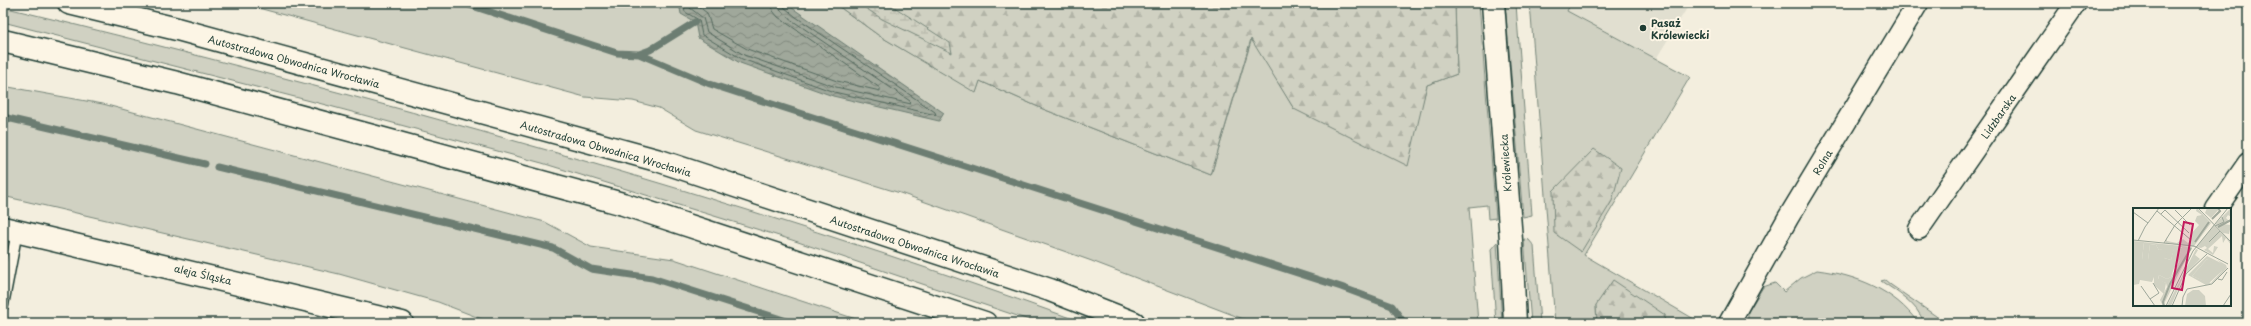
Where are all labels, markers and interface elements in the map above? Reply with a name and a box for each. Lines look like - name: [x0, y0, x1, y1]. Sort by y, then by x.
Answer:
- place label: Pasaż Królewiecki: [1651, 15, 1709, 42]
- marker: Pasaż Królewiecki: [1638, 23, 1648, 33]
- street label: Autostradowa Obwodnica Wrocławia: [206, 31, 382, 91]
- street label: Lidzbarska: [1977, 90, 2019, 142]
- street label: Autostradowa Obwodnica Wrocławia: [519, 116, 694, 180]
- street label: Królewiecka: [1495, 133, 1514, 192]
- street label: Rolna: [1809, 146, 1836, 178]
- inset map: [2133, 208, 2231, 306]
- street label: Autostradowa Obwodnica Wrocławia: [828, 211, 1002, 281]
- street label: aleja Śląska: [173, 260, 234, 288]

